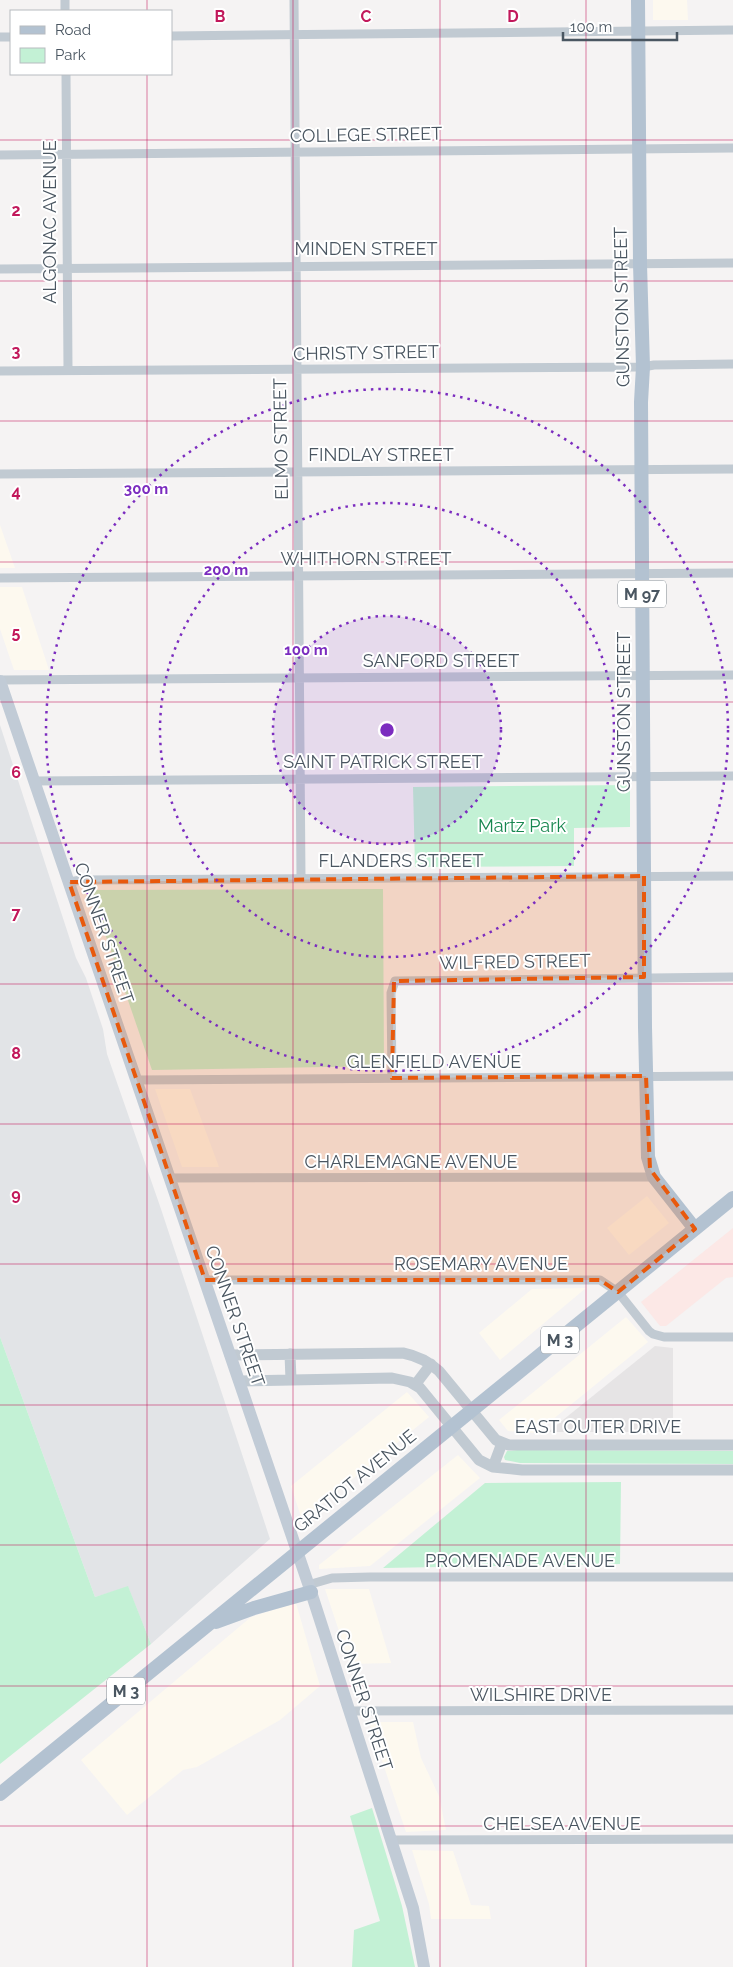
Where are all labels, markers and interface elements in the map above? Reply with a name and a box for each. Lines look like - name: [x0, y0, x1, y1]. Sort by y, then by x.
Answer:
- text: B: [215, 7, 226, 26]
- text: C: [361, 7, 372, 26]
- text: D: [507, 7, 519, 26]
- legend: [10, 10, 172, 75]
- scale bar: [563, 10, 677, 42]
- text: 100 m: [570, 18, 612, 36]
- text: Road: [55, 21, 91, 39]
- text: Park: [55, 46, 86, 64]
- street label: COLLEGE STREET: [290, 123, 442, 146]
- street label: ALGONAC AVENUE: [39, 140, 60, 304]
- text: 2: [11, 201, 21, 220]
- street label: GUNSTON STREET: [610, 227, 633, 387]
- street label: MINDEN STREET: [294, 238, 438, 259]
- street label: CHRISTY STREET: [293, 341, 439, 364]
- text: 3: [12, 342, 21, 361]
- street label: ELMO STREET: [269, 378, 292, 500]
- street label: FINDLAY STREET: [308, 444, 454, 465]
- text: 300 m: [124, 480, 168, 498]
- text: 4: [11, 482, 21, 501]
- street label: WHITHORN STREET: [280, 548, 452, 569]
- text: 200 m: [204, 561, 248, 579]
- road number: M 97: [618, 580, 666, 608]
- text: 5: [12, 623, 21, 642]
- street label: GUNSTON STREET: [613, 632, 634, 792]
- text: 100 m: [284, 641, 328, 659]
- street label: SANFORD STREET: [363, 650, 519, 671]
- centre of rings: [378, 721, 396, 739]
- street label: SAINT PATRICK STREET: [283, 751, 483, 772]
- text: 6: [11, 763, 21, 782]
- park label: Martz Park: [478, 815, 566, 836]
- street label: FLANDERS STREET: [319, 850, 483, 871]
- street label: CONNER STREET: [71, 860, 138, 1006]
- text: 7: [12, 904, 21, 923]
- street label: WILFRED STREET: [439, 950, 591, 973]
- text: 8: [11, 1044, 21, 1063]
- street label: GLENFIELD AVENUE: [347, 1051, 521, 1072]
- street label: CHARLEMAGNE AVENUE: [304, 1151, 518, 1172]
- text: 9: [11, 1185, 21, 1204]
- street label: CONNER STREET: [202, 1243, 269, 1389]
- street label: ROSEMARY AVENUE: [394, 1253, 568, 1274]
- road number: M 3: [541, 1326, 579, 1354]
- street label: EAST OUTER DRIVE: [515, 1416, 681, 1437]
- street label: GRATIOT AVENUE: [289, 1425, 420, 1536]
- street label: PROMENADE AVENUE: [425, 1550, 615, 1571]
- street label: CONNER STREET: [332, 1627, 397, 1773]
- road number: M 3: [107, 1678, 145, 1704]
- street label: WILSHIRE DRIVE: [470, 1684, 612, 1705]
- street label: CHELSEA AVENUE: [483, 1813, 641, 1834]

